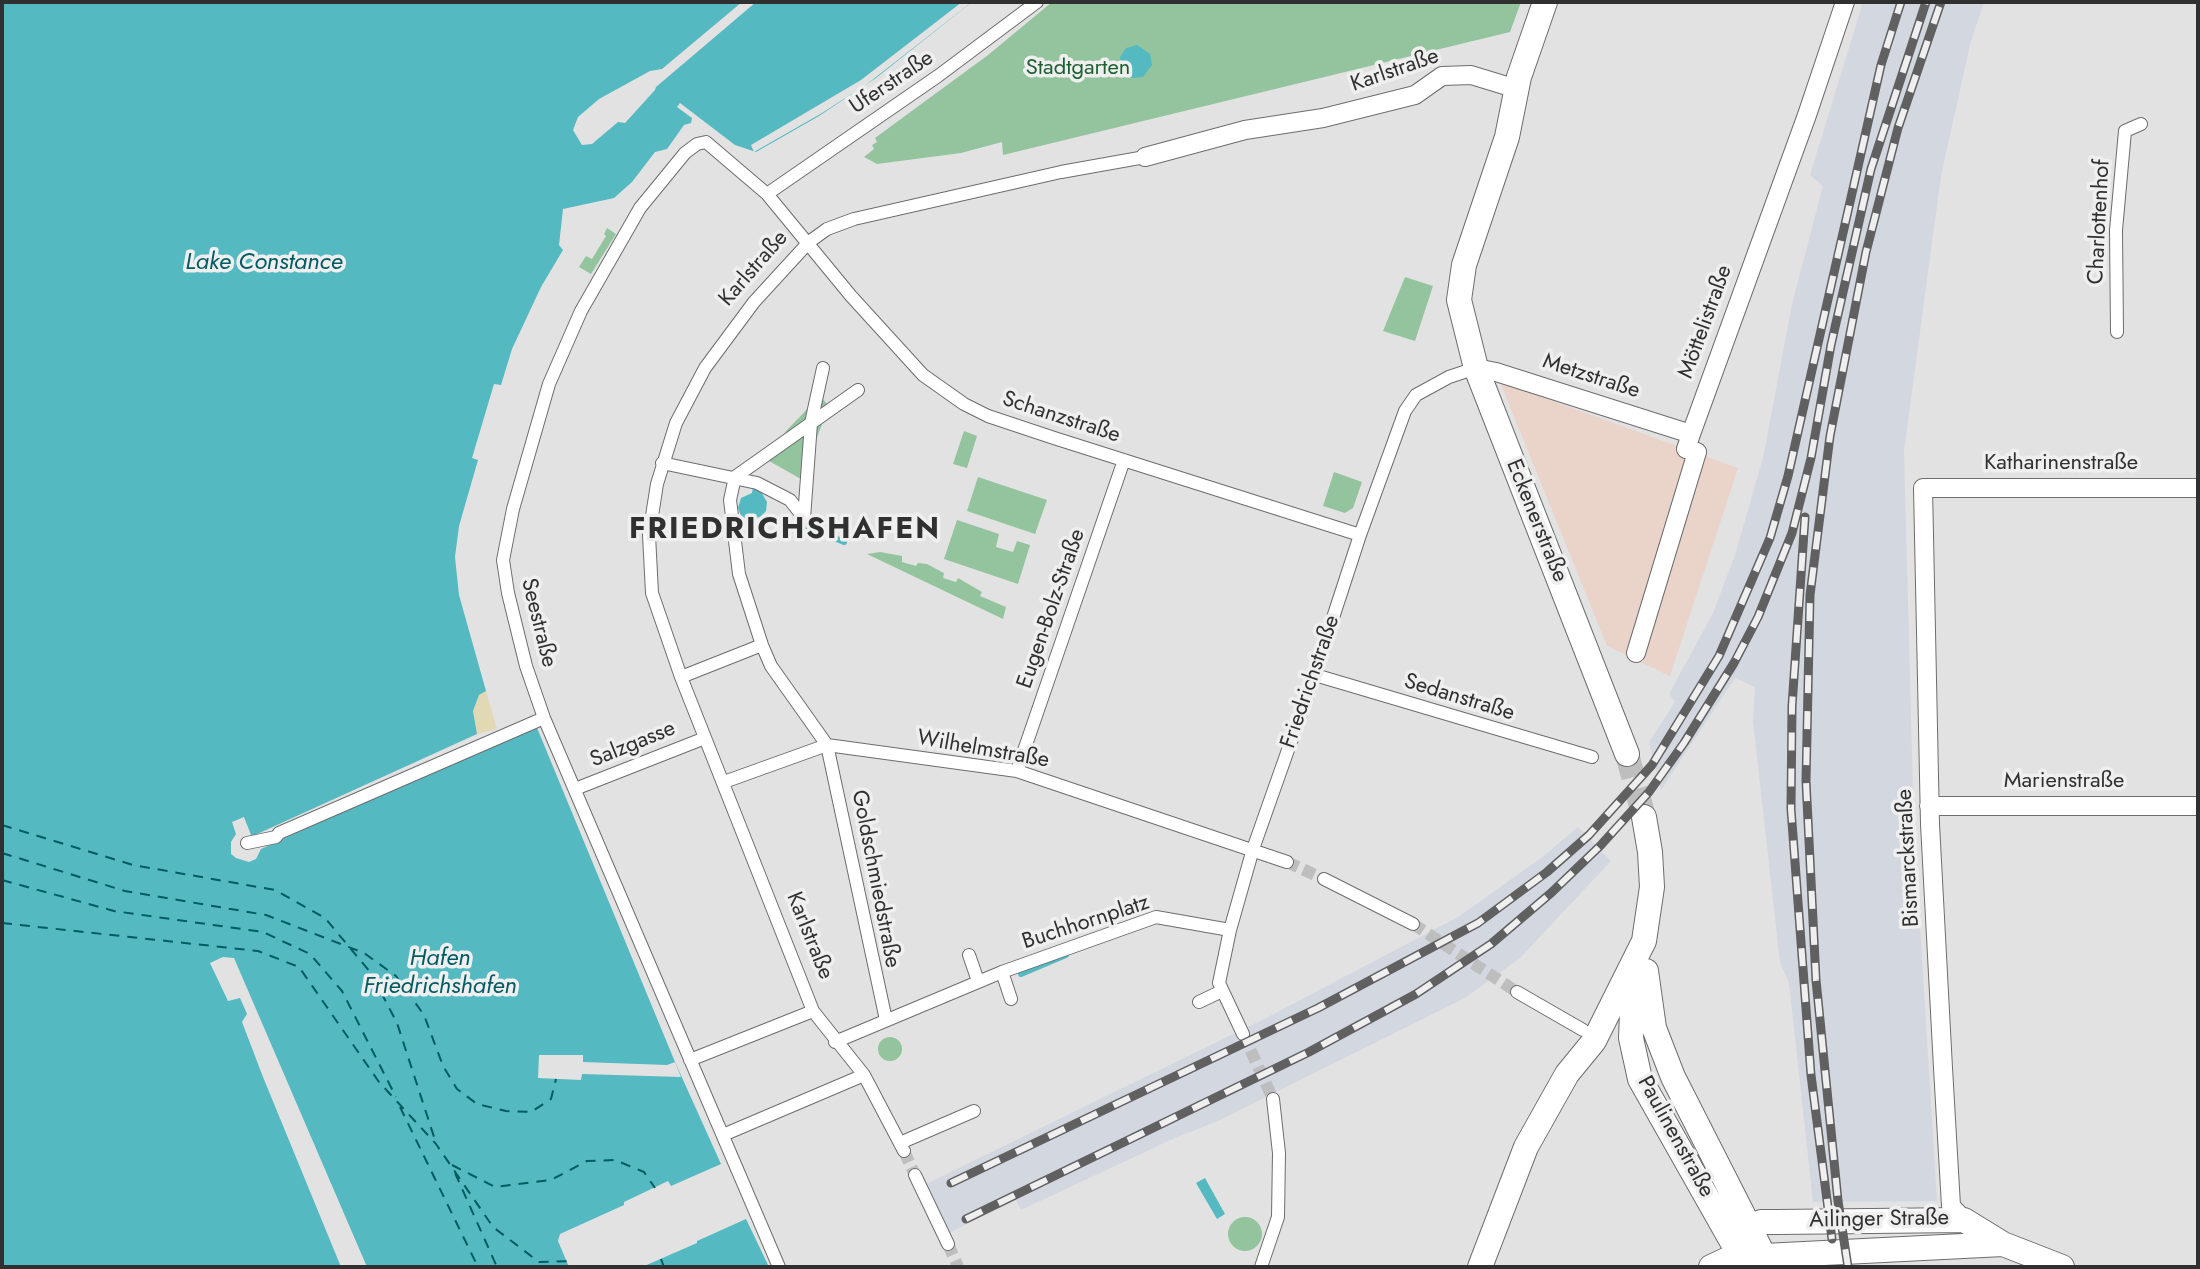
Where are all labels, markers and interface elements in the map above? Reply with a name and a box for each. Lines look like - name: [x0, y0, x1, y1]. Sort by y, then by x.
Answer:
- street label: Karlstraße: [1347, 44, 1443, 98]
- street label: Uferstraße: [845, 46, 939, 120]
- park label: Stadtgarten: [1026, 56, 1130, 82]
- street label: Charlottenhof: [2084, 159, 2116, 285]
- street label: Karlstraße: [714, 226, 794, 312]
- water label: Lake Constance: [185, 249, 343, 277]
- street label: Möttelistraße: [1673, 262, 1739, 382]
- street label: Metzstraße: [1539, 349, 1643, 405]
- street label: Schanzstraße: [999, 387, 1123, 449]
- street label: Katharinenstraße: [1984, 451, 2138, 477]
- street label: Eckenerstraße: [1499, 456, 1573, 586]
- district label: FRIEDRICHSHAFEN: [629, 513, 941, 549]
- street label: Eugen-Bolz-Straße: [1012, 526, 1092, 692]
- street label: Seestraße: [514, 576, 562, 670]
- street label: Friedrichstraße: [1276, 612, 1346, 752]
- street label: Sedanstraße: [1401, 669, 1517, 727]
- street label: Salzgasse: [586, 716, 680, 774]
- street label: Wilhelmstraße: [915, 725, 1051, 775]
- street label: Marienstraße: [2004, 769, 2124, 795]
- street label: Goldschmiedstraße: [845, 788, 905, 970]
- street label: Bismarckstraße: [1892, 788, 1926, 928]
- street label: Karlstraße: [780, 889, 838, 983]
- street label: Buchhornplatz: [1019, 890, 1153, 956]
- water label: Hafen Friedrichshafen: [363, 945, 517, 1001]
- street label: Paulinenstraße: [1631, 1072, 1719, 1202]
- street label: Ailinger Straße: [1809, 1206, 1949, 1234]

